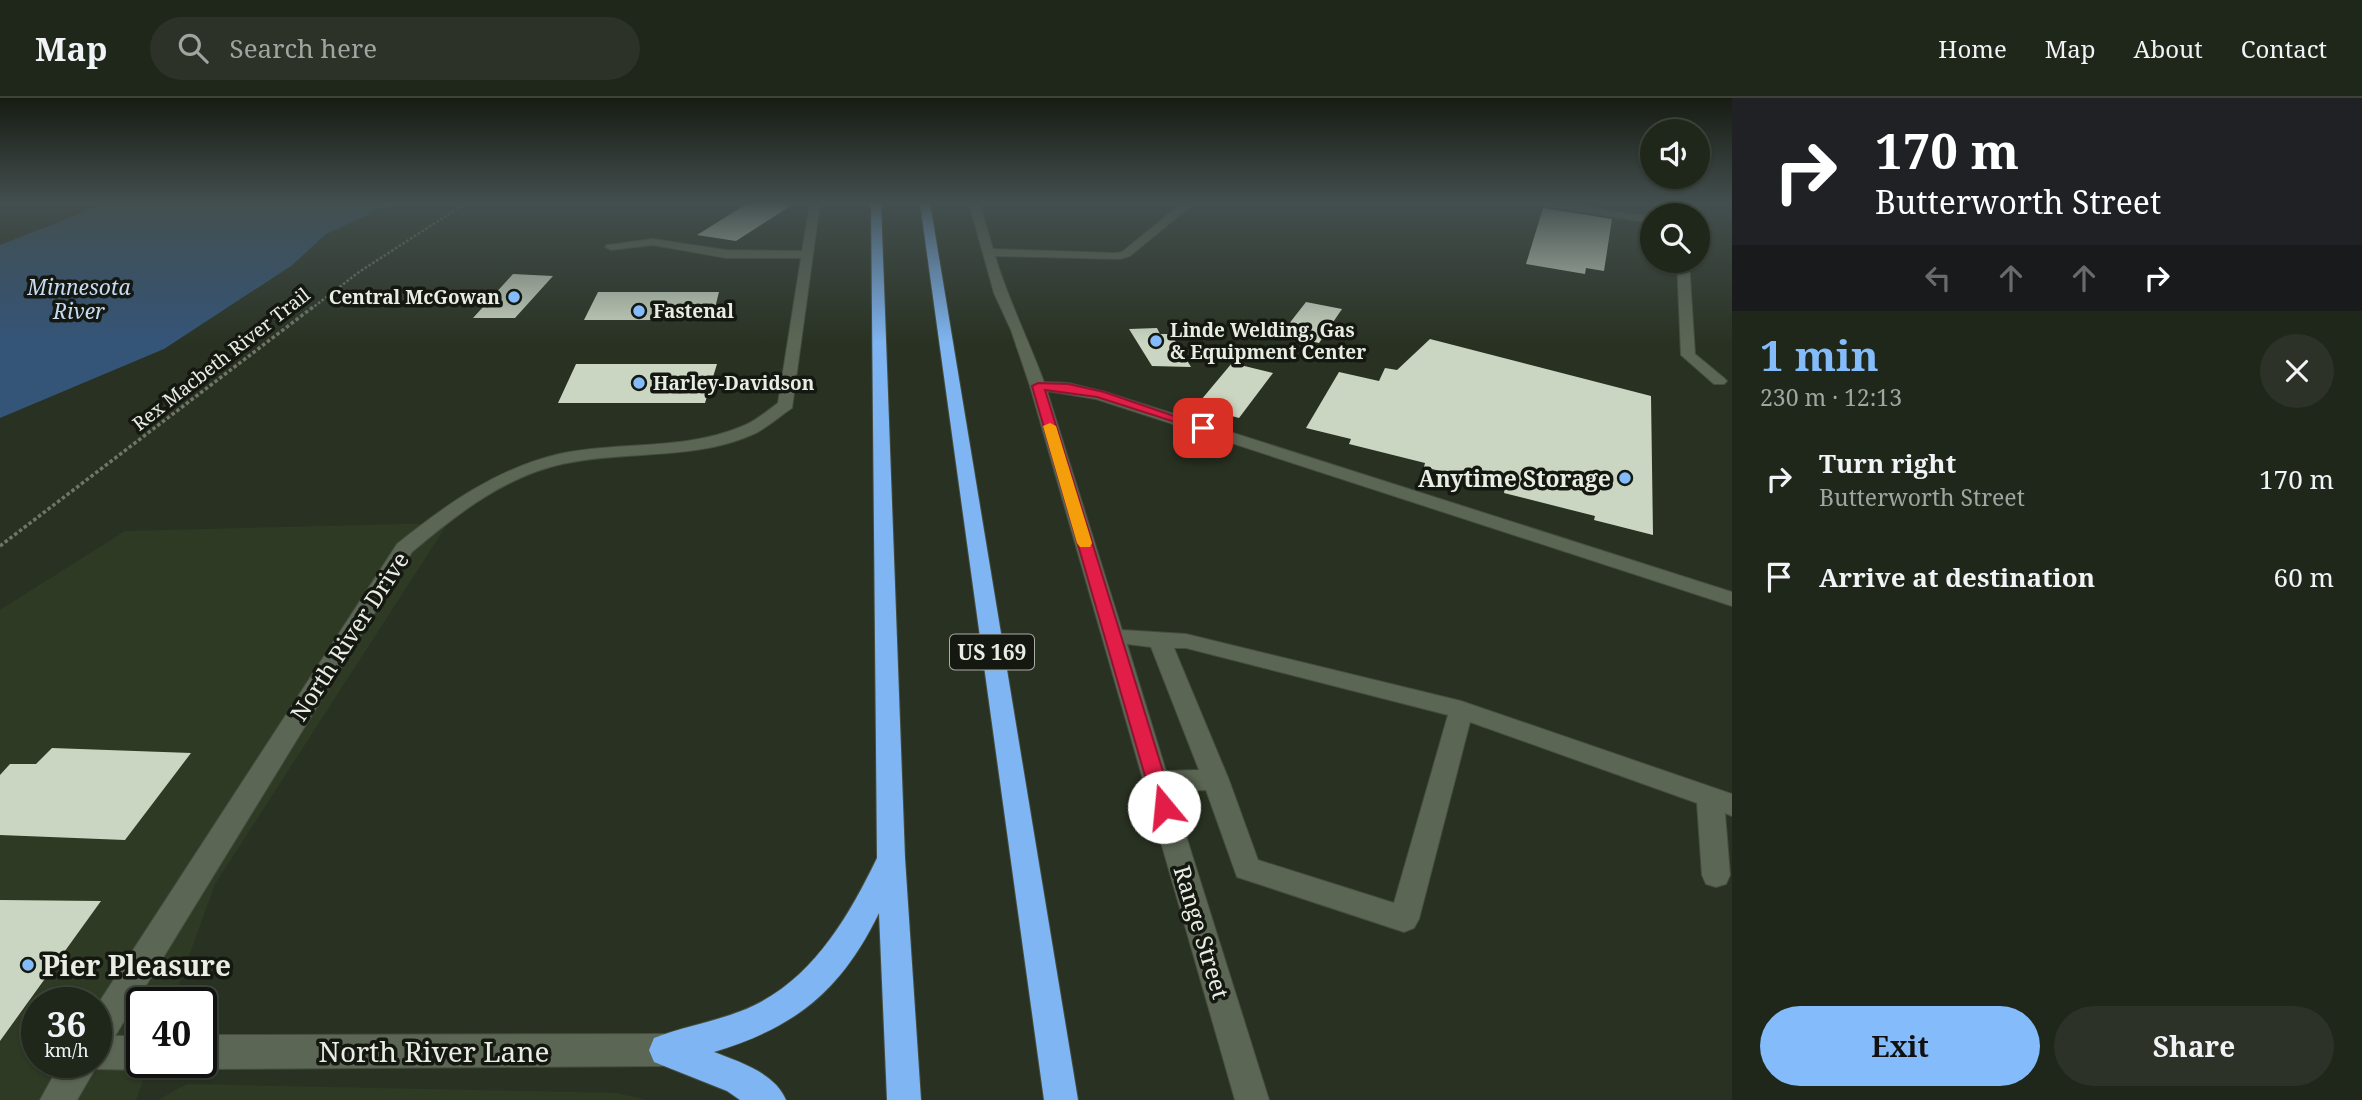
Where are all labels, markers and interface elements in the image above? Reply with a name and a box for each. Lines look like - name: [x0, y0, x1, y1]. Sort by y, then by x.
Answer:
- search box: [150, 17, 640, 80]
- text: Map: [35, 26, 108, 71]
- icon: search: [174, 29, 212, 67]
- text: Search here: [230, 30, 377, 66]
- text: Home: [1938, 32, 2007, 65]
- text: Map: [2045, 32, 2096, 65]
- text: About: [2134, 32, 2203, 65]
- text: Contact: [2241, 32, 2327, 65]
- text: 170 m: [1875, 117, 2019, 183]
- map controls: [1640, 119, 1710, 273]
- button: sound: [1640, 119, 1710, 189]
- icon: right: [1760, 126, 1851, 217]
- text: Butterworth Street: [1875, 180, 2161, 223]
- button: search: [1640, 203, 1710, 273]
- icon: left: [1919, 259, 1957, 297]
- icon: ahead: [1992, 259, 2030, 297]
- icon: ahead: [2065, 259, 2103, 297]
- icon: right: [2138, 259, 2176, 297]
- water label: Minnesota River: [26, 273, 131, 325]
- street label: Rex Macbeth River Trail: [127, 281, 315, 436]
- place label: Central McGowan: [329, 284, 500, 310]
- marker: Central McGowan: [506, 289, 522, 305]
- place label: Fastenal: [653, 298, 734, 324]
- marker: Fastenal: [631, 303, 647, 319]
- place label: Linde Welding, Gas & Equipment Center: [1170, 317, 1366, 365]
- text: 1 min: [1760, 326, 1879, 383]
- marker: Linde Welding, Gas & Equipment Center: [1148, 333, 1164, 349]
- button: close: [2260, 334, 2334, 408]
- place label: Harley-Davidson: [653, 370, 815, 396]
- marker: Harley-Davidson: [631, 375, 647, 391]
- text: 230 m · 12:13: [1760, 381, 1902, 413]
- pin: [1173, 398, 1233, 458]
- icon: arrive: [1184, 409, 1222, 447]
- text: Turn right: [1819, 445, 1956, 481]
- icon: right: [1760, 460, 1798, 498]
- text: 170 m: [2259, 461, 2334, 497]
- place label: Anytime Storage: [1418, 462, 1611, 494]
- marker: Anytime Storage: [1617, 470, 1633, 486]
- text: Butterworth Street: [1819, 481, 2025, 513]
- street label: North River Drive: [282, 545, 416, 727]
- icon: arrive: [1760, 558, 1798, 596]
- text: Arrive at destination: [1819, 559, 2095, 595]
- text: 60 m: [2274, 559, 2334, 595]
- road number: US 169: [950, 634, 1034, 670]
- position arrow: [1127, 770, 1201, 844]
- street label: Range Street: [1167, 861, 1237, 1003]
- place label: Pier Pleasure: [42, 946, 231, 984]
- marker: Pier Pleasure: [20, 957, 36, 973]
- speed limit sign: 40: [126, 987, 217, 1078]
- text: 36: [47, 1000, 86, 1047]
- button: Exit: [1760, 1006, 2040, 1086]
- button: Share: [2054, 1006, 2334, 1086]
- street label: North River Lane: [319, 1032, 549, 1070]
- text: km/h: [44, 1038, 89, 1062]

